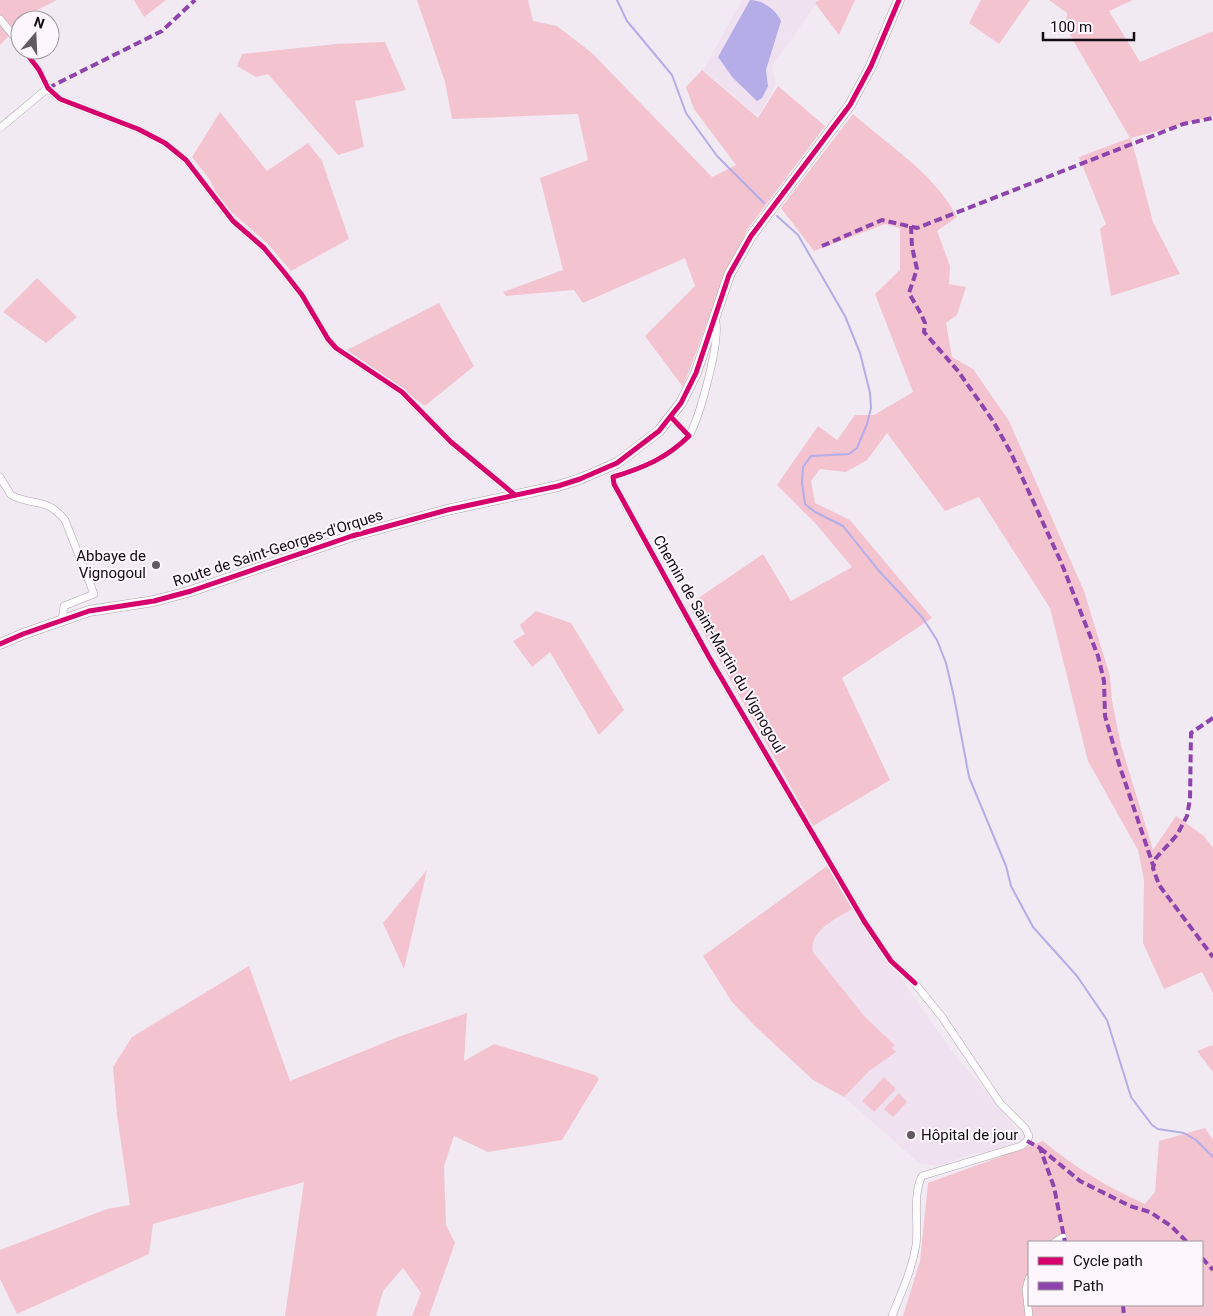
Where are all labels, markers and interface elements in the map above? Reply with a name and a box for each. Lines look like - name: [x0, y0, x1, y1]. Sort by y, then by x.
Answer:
- north arrow: [10, 10, 60, 60]
- scale bar: [1043, 10, 1134, 42]
- text: N: [32, 14, 47, 32]
- text: 100 m: [1050, 18, 1092, 36]
- street label: Route de Saint-Georges-d'Orques: [171, 506, 385, 590]
- street label: Chemin de Saint-Martin du Vignogoul: [649, 532, 789, 756]
- place label: Abbaye de Vignogoul: [76, 547, 146, 582]
- marker: Abbaye de Vignogoul: [150, 559, 162, 571]
- place label: Hôpital de jour: [921, 1126, 1018, 1144]
- marker: Hôpital de jour: [905, 1129, 917, 1141]
- legend: [1028, 1241, 1203, 1306]
- text: Cycle path: [1073, 1252, 1143, 1270]
- text: Path: [1073, 1277, 1104, 1295]

